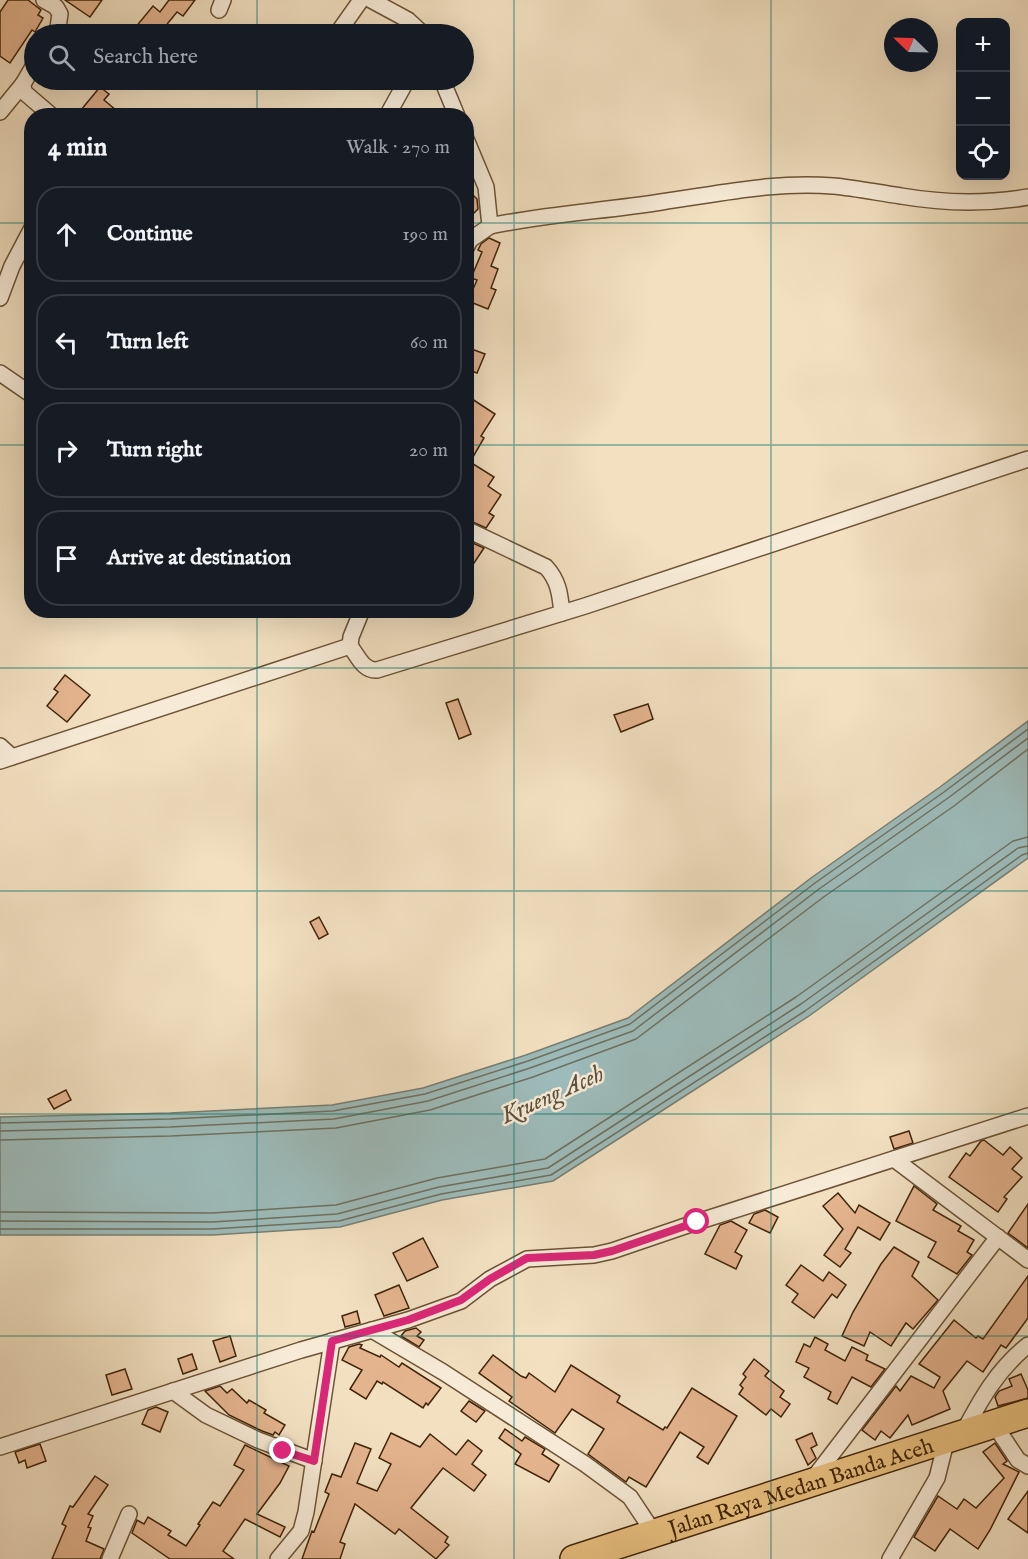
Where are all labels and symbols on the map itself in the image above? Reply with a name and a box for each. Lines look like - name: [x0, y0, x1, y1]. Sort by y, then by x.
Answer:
- north arrow: [884, 18, 938, 72]
- water label: Krueng Aceh: [495, 1059, 609, 1132]
- route start: [683, 1208, 709, 1234]
- street label: Jalan Raya Medan Banda Aceh: [662, 1432, 938, 1545]
- route end: [269, 1437, 295, 1463]

